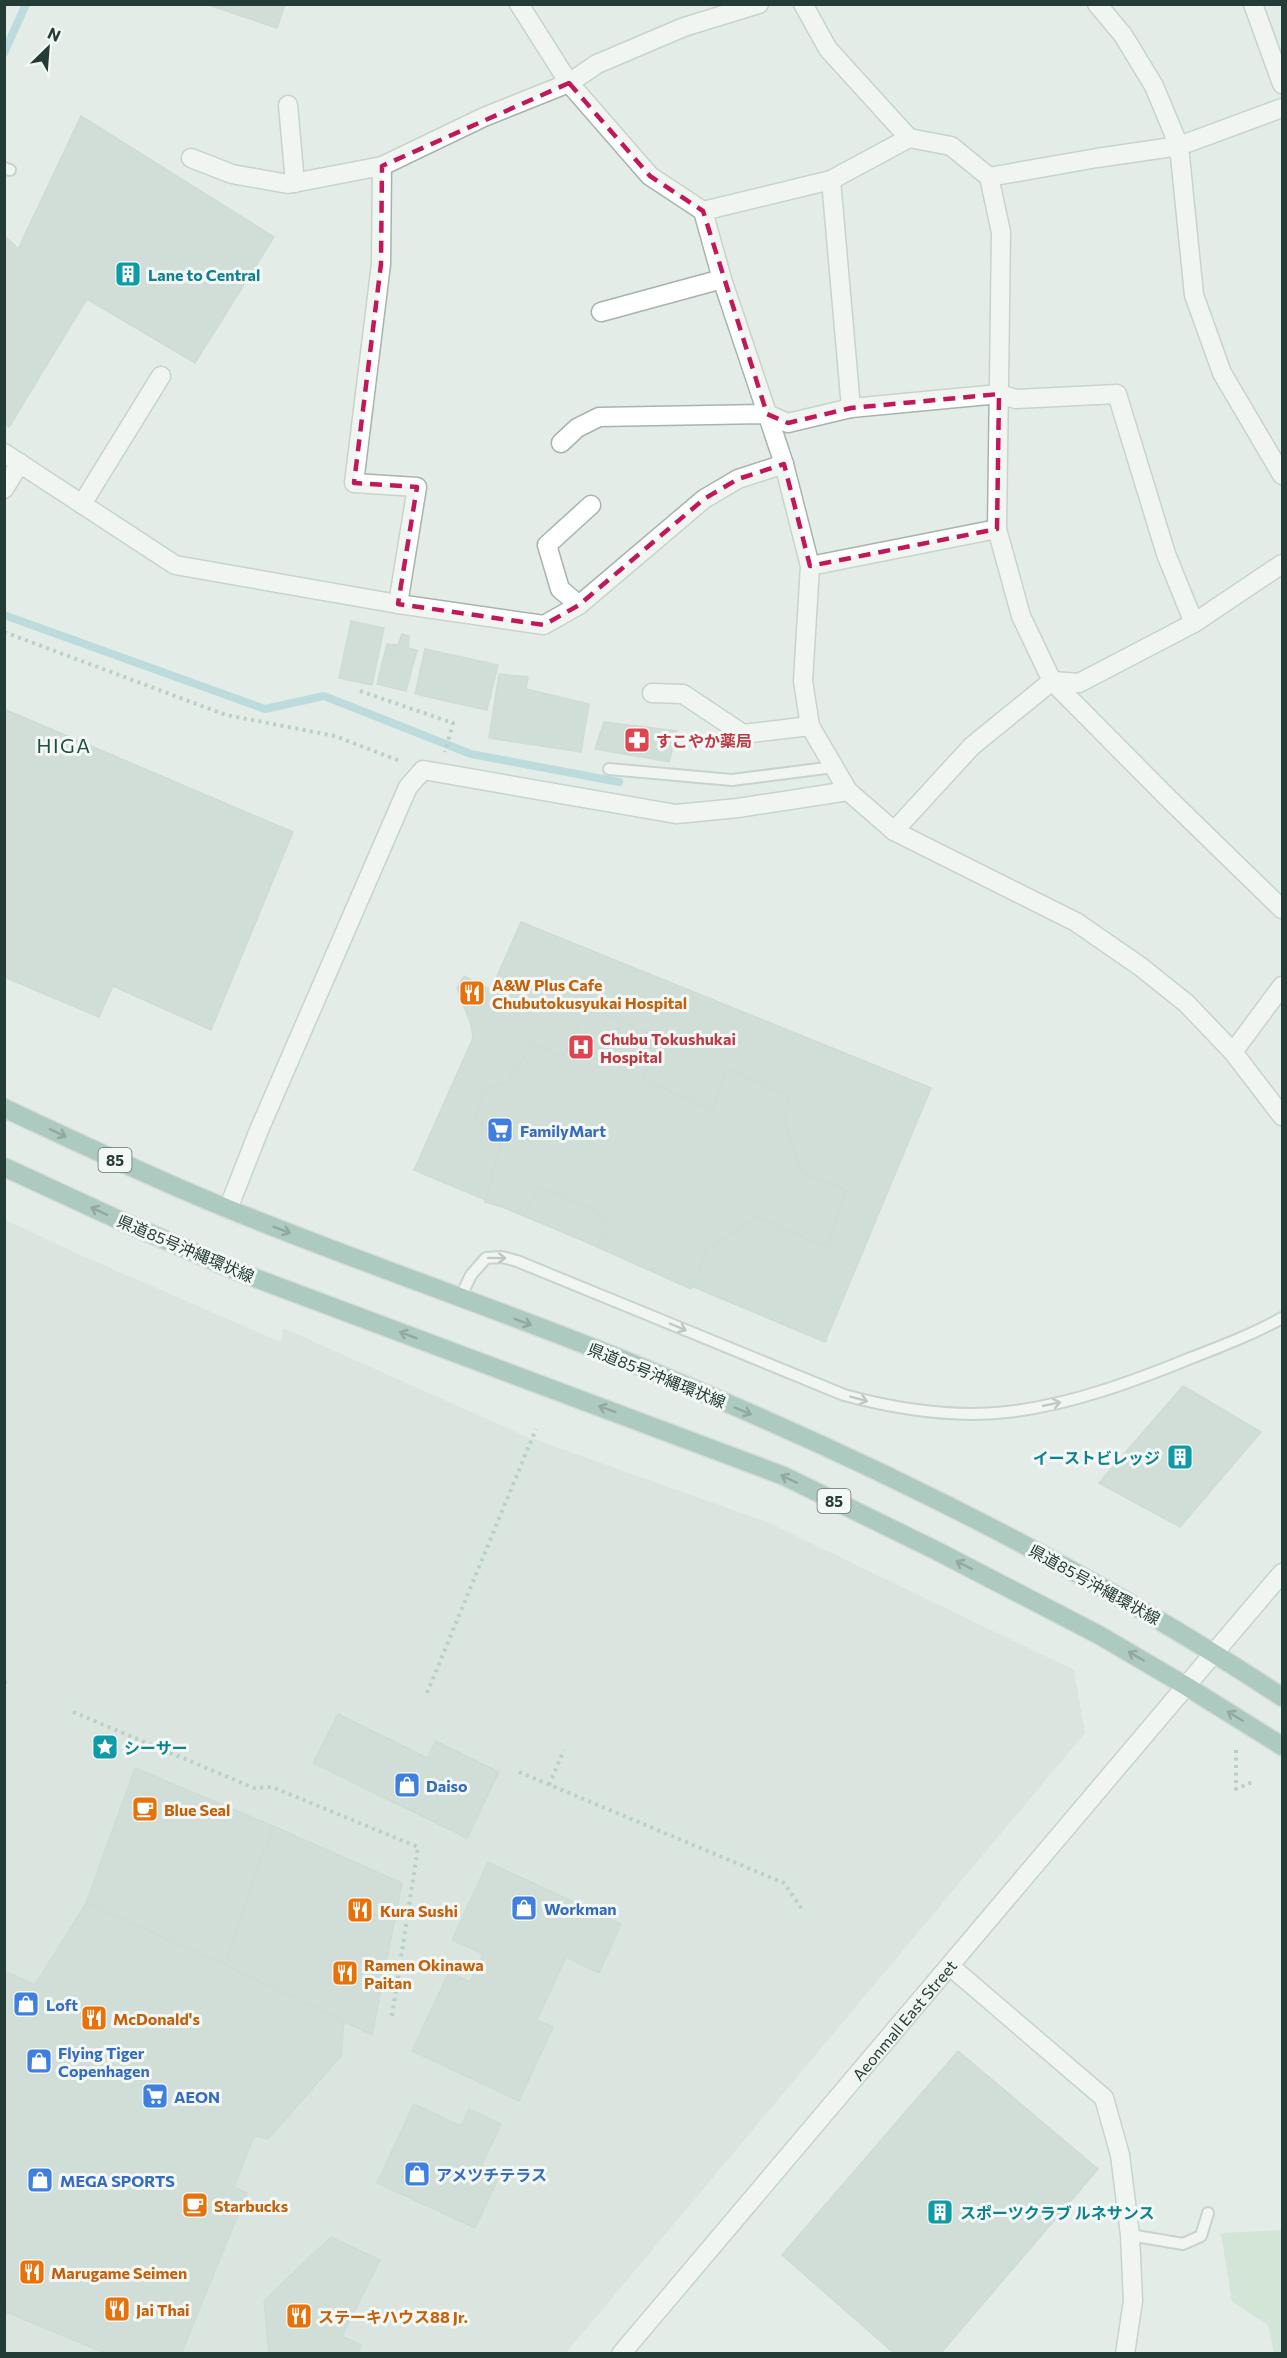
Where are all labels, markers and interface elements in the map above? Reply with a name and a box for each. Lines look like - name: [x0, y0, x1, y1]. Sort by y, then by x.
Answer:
- north arrow: [18, 18, 78, 78]
- text: N: [45, 23, 64, 45]
- building icon: Lane to Central: [113, 259, 143, 289]
- place label: Lane to Central: [148, 265, 260, 284]
- pharmacy icon: すこやか薬局: [622, 725, 652, 755]
- place label: すこやか薬局: [656, 731, 752, 750]
- district label: HIGA: [36, 733, 92, 757]
- place label: A&W Plus Cafe Chubutokusyukai Hospital: [492, 975, 687, 1012]
- restaurant icon: A&W Plus Cafe Chubutokusyukai Hospital: [457, 978, 487, 1008]
- place label: Chubu Tokushukai Hospital: [600, 1029, 736, 1066]
- hospital icon: Chubu Tokushukai Hospital: [566, 1032, 596, 1062]
- supermarket icon: FamilyMart: [485, 1115, 515, 1145]
- place label: FamilyMart: [520, 1121, 606, 1140]
- one-way arrow: [48, 1127, 66, 1139]
- road number: 85: [98, 1148, 132, 1172]
- one-way arrow: [90, 1204, 108, 1216]
- street label: 県道85号沖縄環状線: [115, 1211, 257, 1285]
- one-way arrow: [272, 1225, 291, 1236]
- one-way arrow: [486, 1252, 506, 1264]
- one-way arrow: [513, 1317, 532, 1328]
- one-way arrow: [669, 1323, 687, 1334]
- one-way arrow: [400, 1329, 418, 1340]
- street label: 県道85号沖縄環状線: [585, 1339, 729, 1411]
- one-way arrow: [849, 1394, 868, 1406]
- one-way arrow: [1042, 1398, 1061, 1409]
- one-way arrow: [598, 1402, 617, 1413]
- one-way arrow: [733, 1406, 752, 1417]
- building icon: イーストビレッジ: [1165, 1442, 1195, 1472]
- place label: イーストビレッジ: [1033, 1448, 1160, 1467]
- one-way arrow: [780, 1472, 798, 1484]
- road number: 85: [818, 1489, 850, 1513]
- street label: 県道85号沖縄環状線: [1026, 1540, 1164, 1628]
- one-way arrow: [955, 1559, 973, 1570]
- one-way arrow: [1128, 1650, 1145, 1662]
- one-way arrow: [1227, 1709, 1244, 1721]
- place icon: シーサー: [90, 1732, 120, 1762]
- place label: シーサー: [124, 1738, 188, 1757]
- shop icon: Daiso: [392, 1770, 422, 1800]
- place label: Daiso: [426, 1776, 468, 1795]
- cafe icon: Blue Seal: [130, 1794, 160, 1824]
- place label: Blue Seal: [164, 1800, 230, 1819]
- shop icon: Workman: [509, 1893, 539, 1923]
- restaurant icon: Kura Sushi: [345, 1895, 375, 1925]
- place label: Workman: [544, 1899, 617, 1918]
- place label: Kura Sushi: [380, 1901, 458, 1920]
- place label: Ramen Okinawa Paitan: [364, 1955, 484, 1992]
- street label: Aeonmall East Street: [848, 1955, 960, 2084]
- restaurant icon: Ramen Okinawa Paitan: [330, 1958, 360, 1988]
- shop icon: Loft: [11, 1989, 41, 2019]
- place label: Loft: [46, 1995, 78, 2014]
- restaurant icon: McDonald's: [79, 2003, 109, 2033]
- place label: McDonald's: [113, 2009, 200, 2028]
- place label: Flying Tiger Copenhagen: [58, 2043, 150, 2080]
- shop icon: Flying Tiger Copenhagen: [24, 2046, 54, 2076]
- supermarket icon: AEON: [140, 2081, 170, 2111]
- place label: AEON: [174, 2087, 220, 2106]
- shop icon: アメツチテラス: [402, 2159, 432, 2189]
- shop icon: MEGA SPORTS: [25, 2165, 55, 2195]
- place label: アメツチテラス: [436, 2165, 547, 2184]
- place label: MEGA SPORTS: [60, 2171, 175, 2190]
- cafe icon: Starbucks: [180, 2190, 210, 2220]
- place label: Starbucks: [214, 2196, 288, 2215]
- building icon: スポーツクラブ ルネサンス: [925, 2197, 955, 2227]
- place label: スポーツクラブ ルネサンス: [960, 2203, 1154, 2222]
- restaurant icon: Marugame Seimen: [17, 2257, 47, 2287]
- place label: Marugame Seimen: [51, 2263, 187, 2282]
- restaurant icon: Jai Thai: [102, 2294, 132, 2324]
- place label: Jai Thai: [136, 2300, 190, 2319]
- restaurant icon: ステーキハウス88 Jr.: [284, 2301, 314, 2331]
- place label: ステーキハウス88 Jr.: [318, 2307, 468, 2326]

